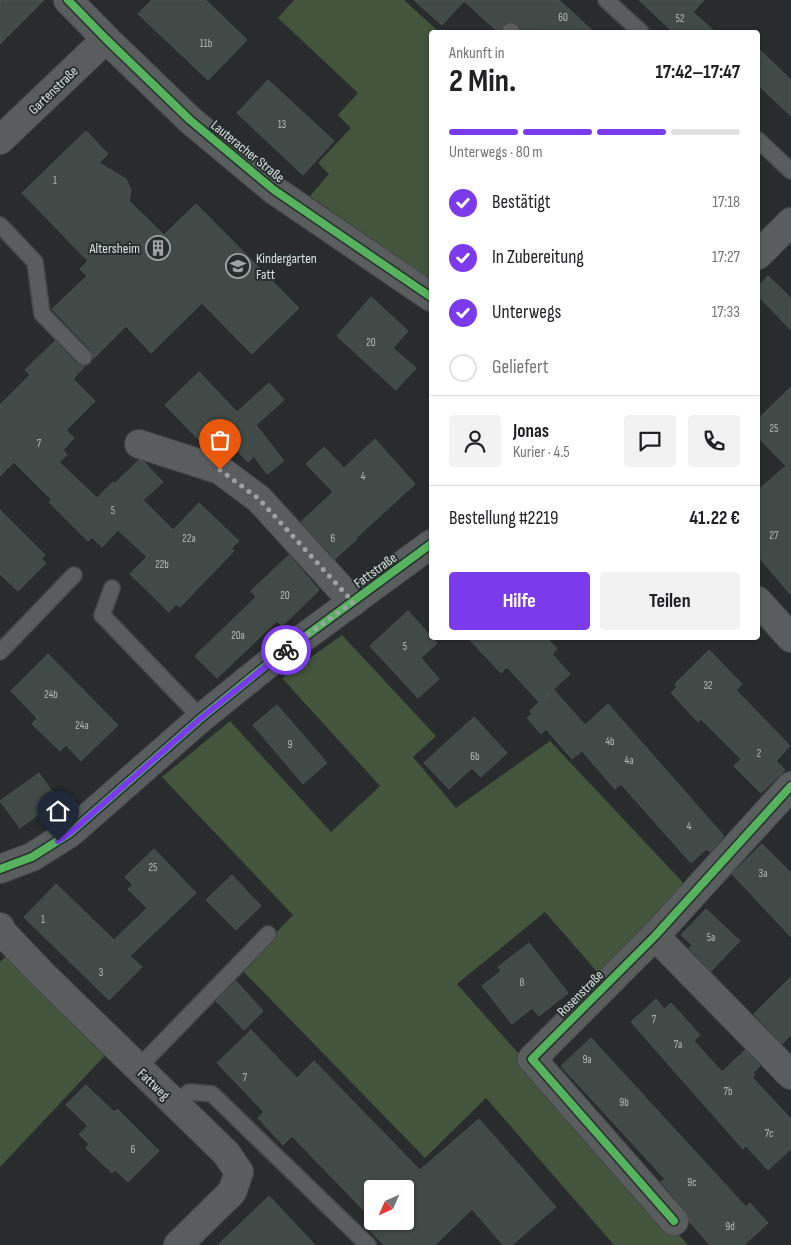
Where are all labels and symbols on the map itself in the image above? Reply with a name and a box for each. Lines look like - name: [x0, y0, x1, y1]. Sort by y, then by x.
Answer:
- house number: 60: [558, 11, 568, 24]
- house number: 52: [676, 12, 685, 25]
- house number: 11b: [200, 37, 213, 50]
- street label: Gartenstraße: [25, 63, 82, 118]
- street label: Lauteracher Straße: [207, 117, 288, 186]
- house number: 13: [278, 118, 287, 131]
- house number: 1: [53, 174, 57, 187]
- building icon: Altersheim: [145, 235, 171, 261]
- place label: Altersheim: [88, 240, 140, 257]
- place label: Kindergarten Fatt: [256, 250, 317, 283]
- school or university icon: Kindergarten Fatt: [225, 253, 251, 279]
- house number: 20: [366, 336, 376, 349]
- pin: [199, 419, 241, 470]
- house number: 25: [770, 422, 778, 435]
- house number: 7: [37, 437, 42, 450]
- house number: 4: [361, 470, 366, 483]
- house number: 5: [111, 504, 115, 517]
- house number: 27: [770, 529, 779, 542]
- house number: 22a: [182, 532, 196, 545]
- house number: 6: [331, 532, 336, 545]
- street label: Fattstraße: [351, 549, 400, 592]
- house number: 22b: [155, 558, 169, 571]
- house number: 20: [280, 589, 290, 602]
- courier: [261, 625, 311, 675]
- house number: 20a: [231, 629, 245, 642]
- house number: 5: [403, 640, 407, 653]
- house number: 32: [703, 679, 713, 692]
- house number: 24b: [44, 688, 58, 701]
- house number: 24a: [75, 719, 89, 732]
- house number: 4b: [605, 735, 615, 748]
- house number: 9: [288, 738, 293, 751]
- house number: 2: [757, 747, 762, 760]
- house number: 6b: [470, 750, 480, 763]
- house number: 4a: [625, 754, 633, 767]
- pin: [37, 790, 79, 841]
- house number: 4: [687, 820, 692, 833]
- house number: 25: [149, 861, 157, 874]
- house number: 3a: [759, 867, 767, 880]
- house number: 1: [41, 913, 45, 926]
- house number: 5a: [707, 931, 715, 944]
- house number: 3: [99, 966, 104, 979]
- street label: Rosenstraße: [554, 967, 607, 1020]
- house number: 8: [520, 976, 525, 989]
- house number: 7: [652, 1013, 657, 1026]
- house number: 7a: [674, 1038, 682, 1051]
- house number: 9a: [582, 1053, 592, 1066]
- street label: Fattweg: [134, 1065, 174, 1104]
- house number: 7: [243, 1071, 248, 1084]
- house number: 7b: [724, 1085, 733, 1098]
- house number: 9b: [619, 1096, 629, 1109]
- house number: 7c: [765, 1127, 773, 1140]
- house number: 6: [131, 1143, 136, 1156]
- house number: 9c: [687, 1176, 697, 1189]
- north arrow: [364, 1180, 414, 1230]
- house number: 9d: [725, 1220, 735, 1233]

